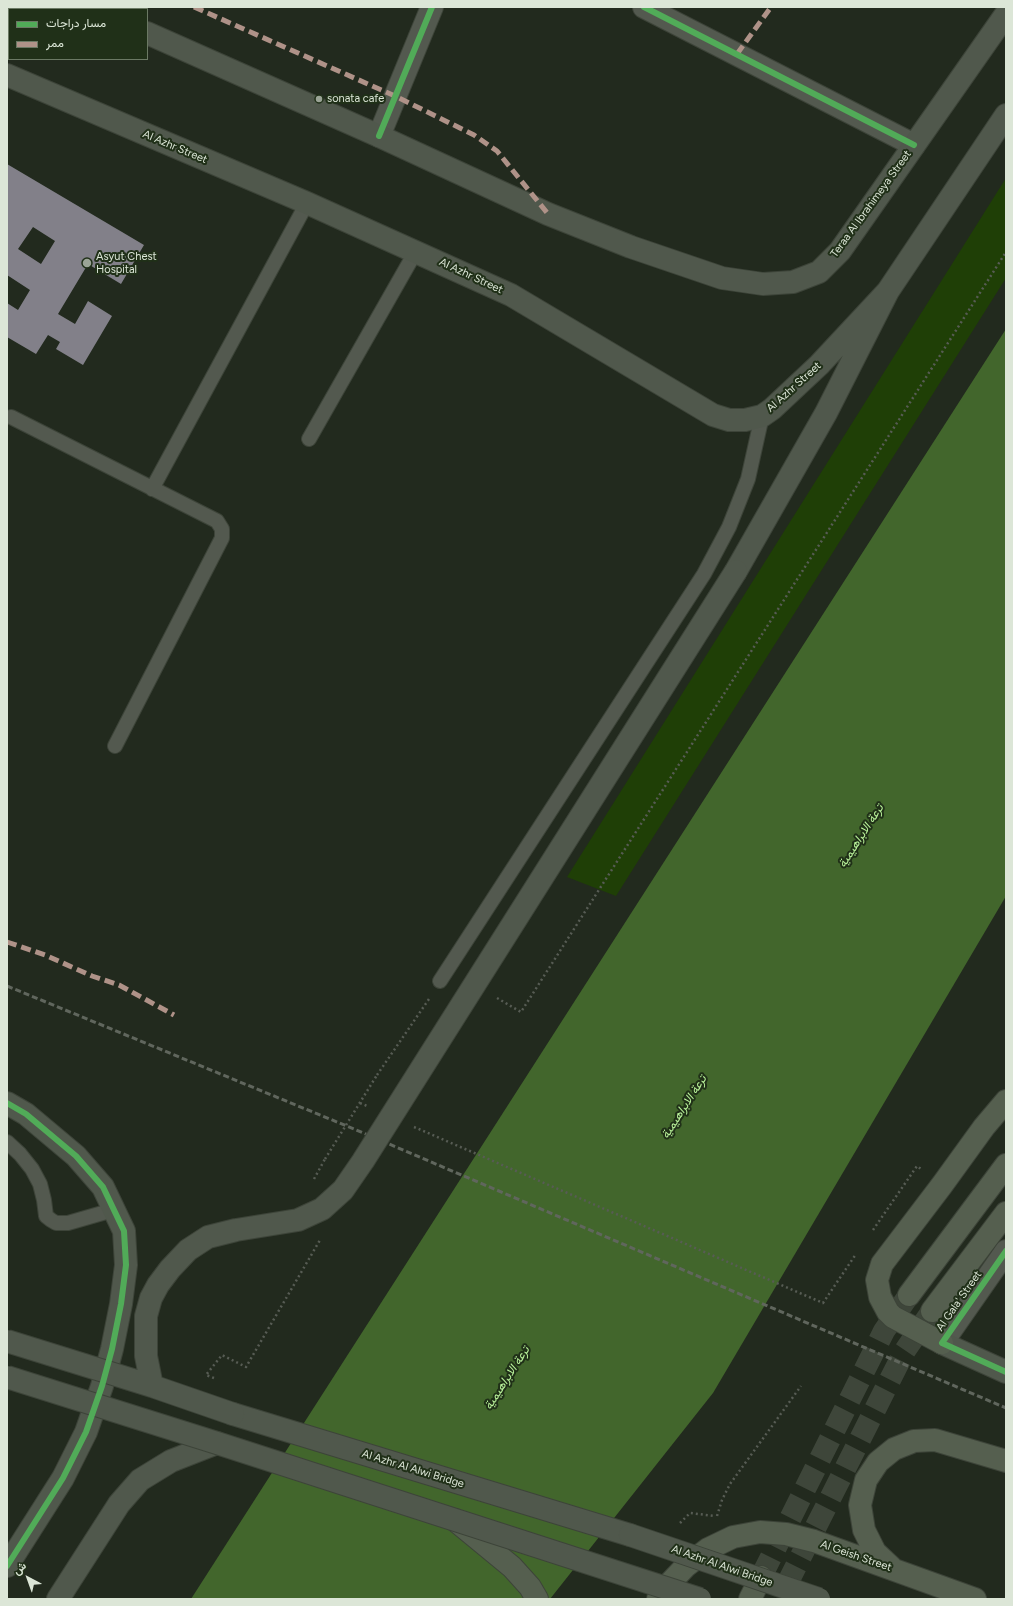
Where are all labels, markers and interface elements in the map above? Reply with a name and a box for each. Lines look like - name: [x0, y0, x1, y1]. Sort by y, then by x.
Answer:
- legend: [8, 8, 148, 60]
- text: مسار دراجات: [46, 16, 106, 30]
- text: ممر: [46, 36, 64, 50]
- place label: sonata cafe: [327, 92, 384, 106]
- marker: sonata cafe: [314, 94, 324, 104]
- street label: Al Azhr Street: [141, 127, 209, 167]
- street label: Teraa Al Ibrahimeya Street: [828, 148, 914, 260]
- place label: Asyut Chest Hospital: [96, 250, 157, 276]
- street label: Al Azhr Street: [437, 255, 505, 297]
- marker: Asyut Chest Hospital: [81, 257, 93, 269]
- street label: Al Azhr Street: [764, 359, 824, 415]
- water label: ترعة الابراهيمية: [835, 802, 887, 870]
- water label: ترعة الابراهيمية: [658, 1073, 710, 1141]
- street label: Al Gala' Street: [933, 1268, 985, 1334]
- water label: ترعة الابراهيمية: [481, 1344, 533, 1412]
- street label: Al Azhr Al Alwi Bridge: [360, 1447, 466, 1491]
- street label: Al Geish Street: [819, 1538, 893, 1574]
- street label: Al Azhr Al Alwi Bridge: [670, 1542, 774, 1590]
- north arrow: [8, 1558, 48, 1598]
- text: ش: [11, 1559, 29, 1578]

